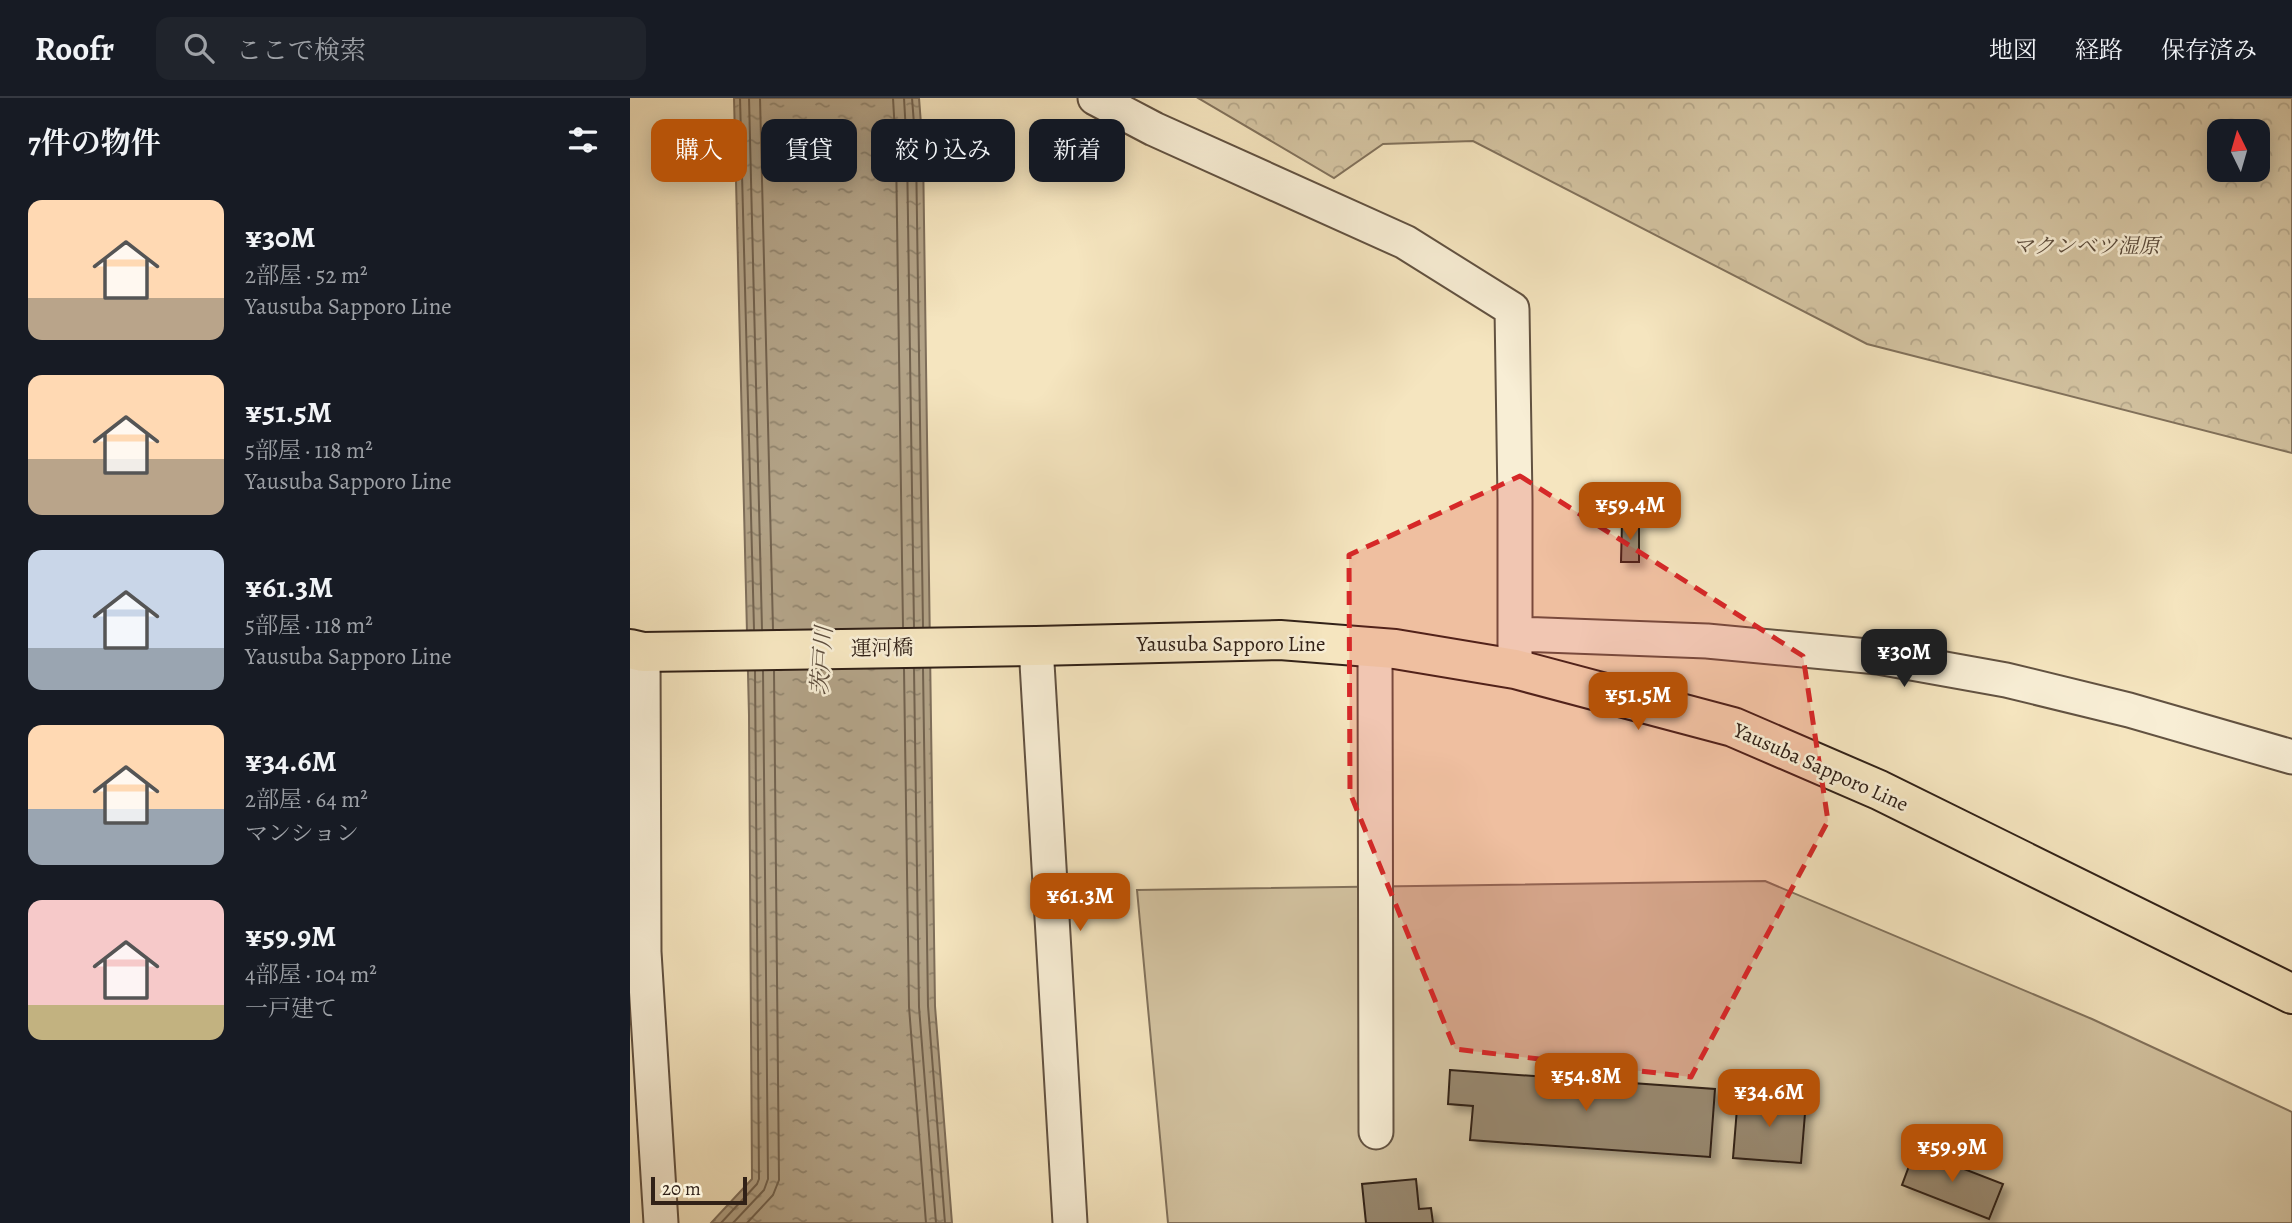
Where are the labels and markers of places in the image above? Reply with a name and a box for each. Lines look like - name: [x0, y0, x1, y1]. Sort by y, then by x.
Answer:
- pin: ¥59.4M: [1573, 482, 1687, 542]
- pin: ¥30M: [1863, 630, 1945, 689]
- pin: ¥51.5M: [1581, 672, 1695, 732]
- pin: ¥61.3M: [1023, 874, 1137, 933]
- pin: ¥54.8M: [1529, 1054, 1643, 1113]
- pin: ¥34.6M: [1712, 1070, 1826, 1129]
- pin: ¥59.9M: [1895, 1124, 2009, 1184]

